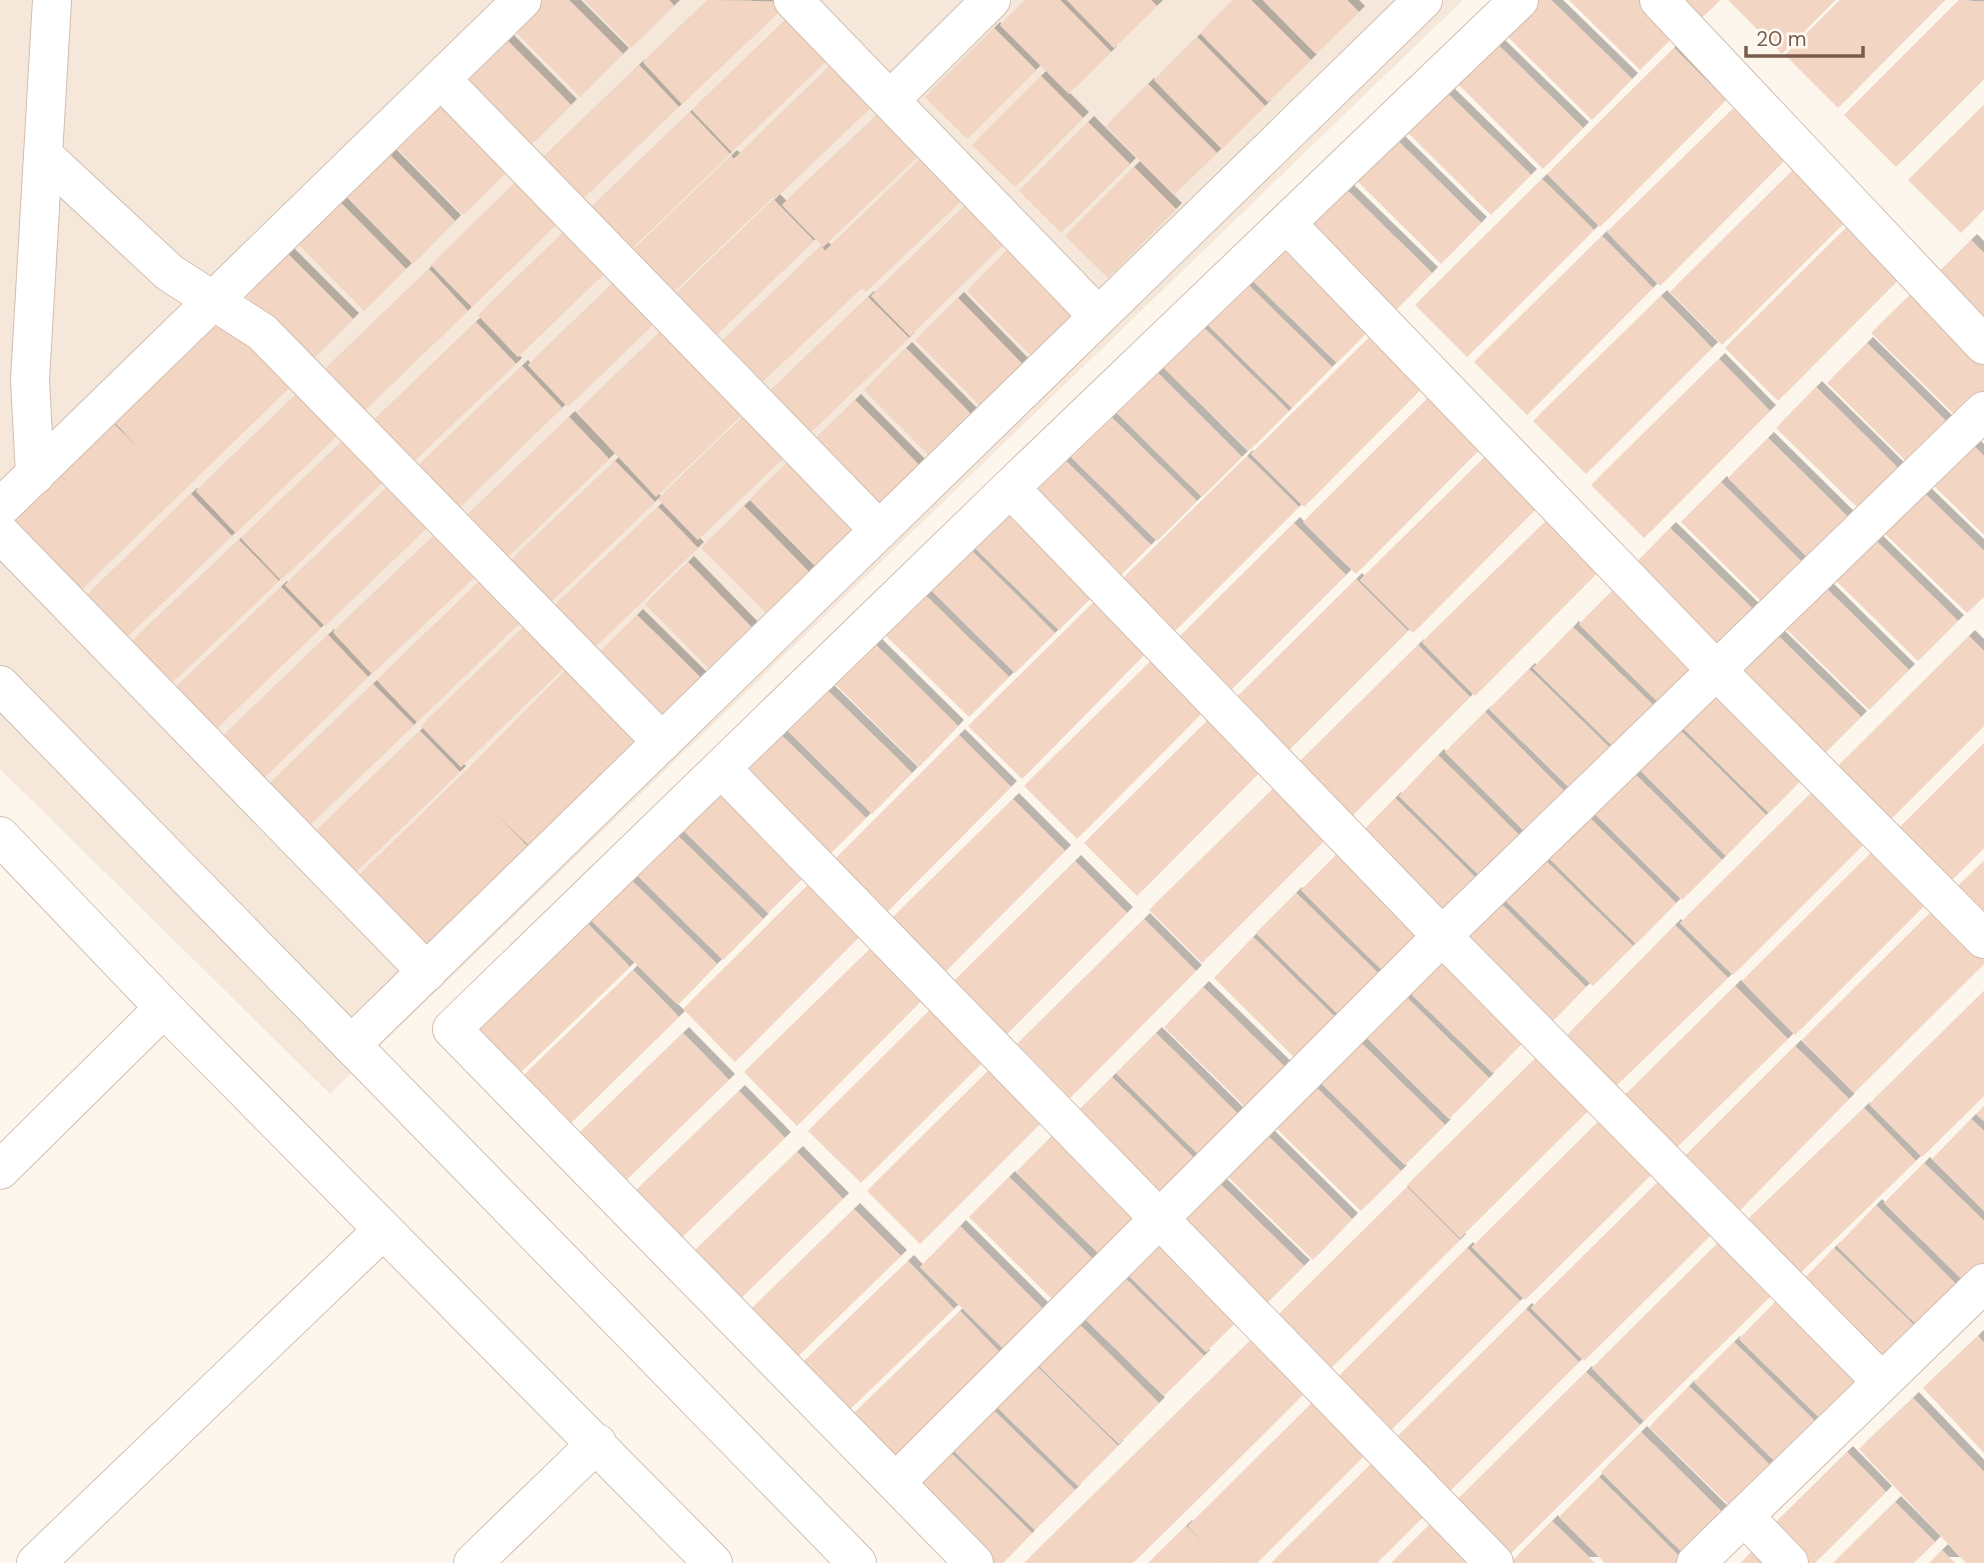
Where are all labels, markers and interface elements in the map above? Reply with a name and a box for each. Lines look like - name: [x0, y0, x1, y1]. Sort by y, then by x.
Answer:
- scale bar: [1746, 14, 1863, 58]
- text: 20 m: [1756, 25, 1807, 53]

